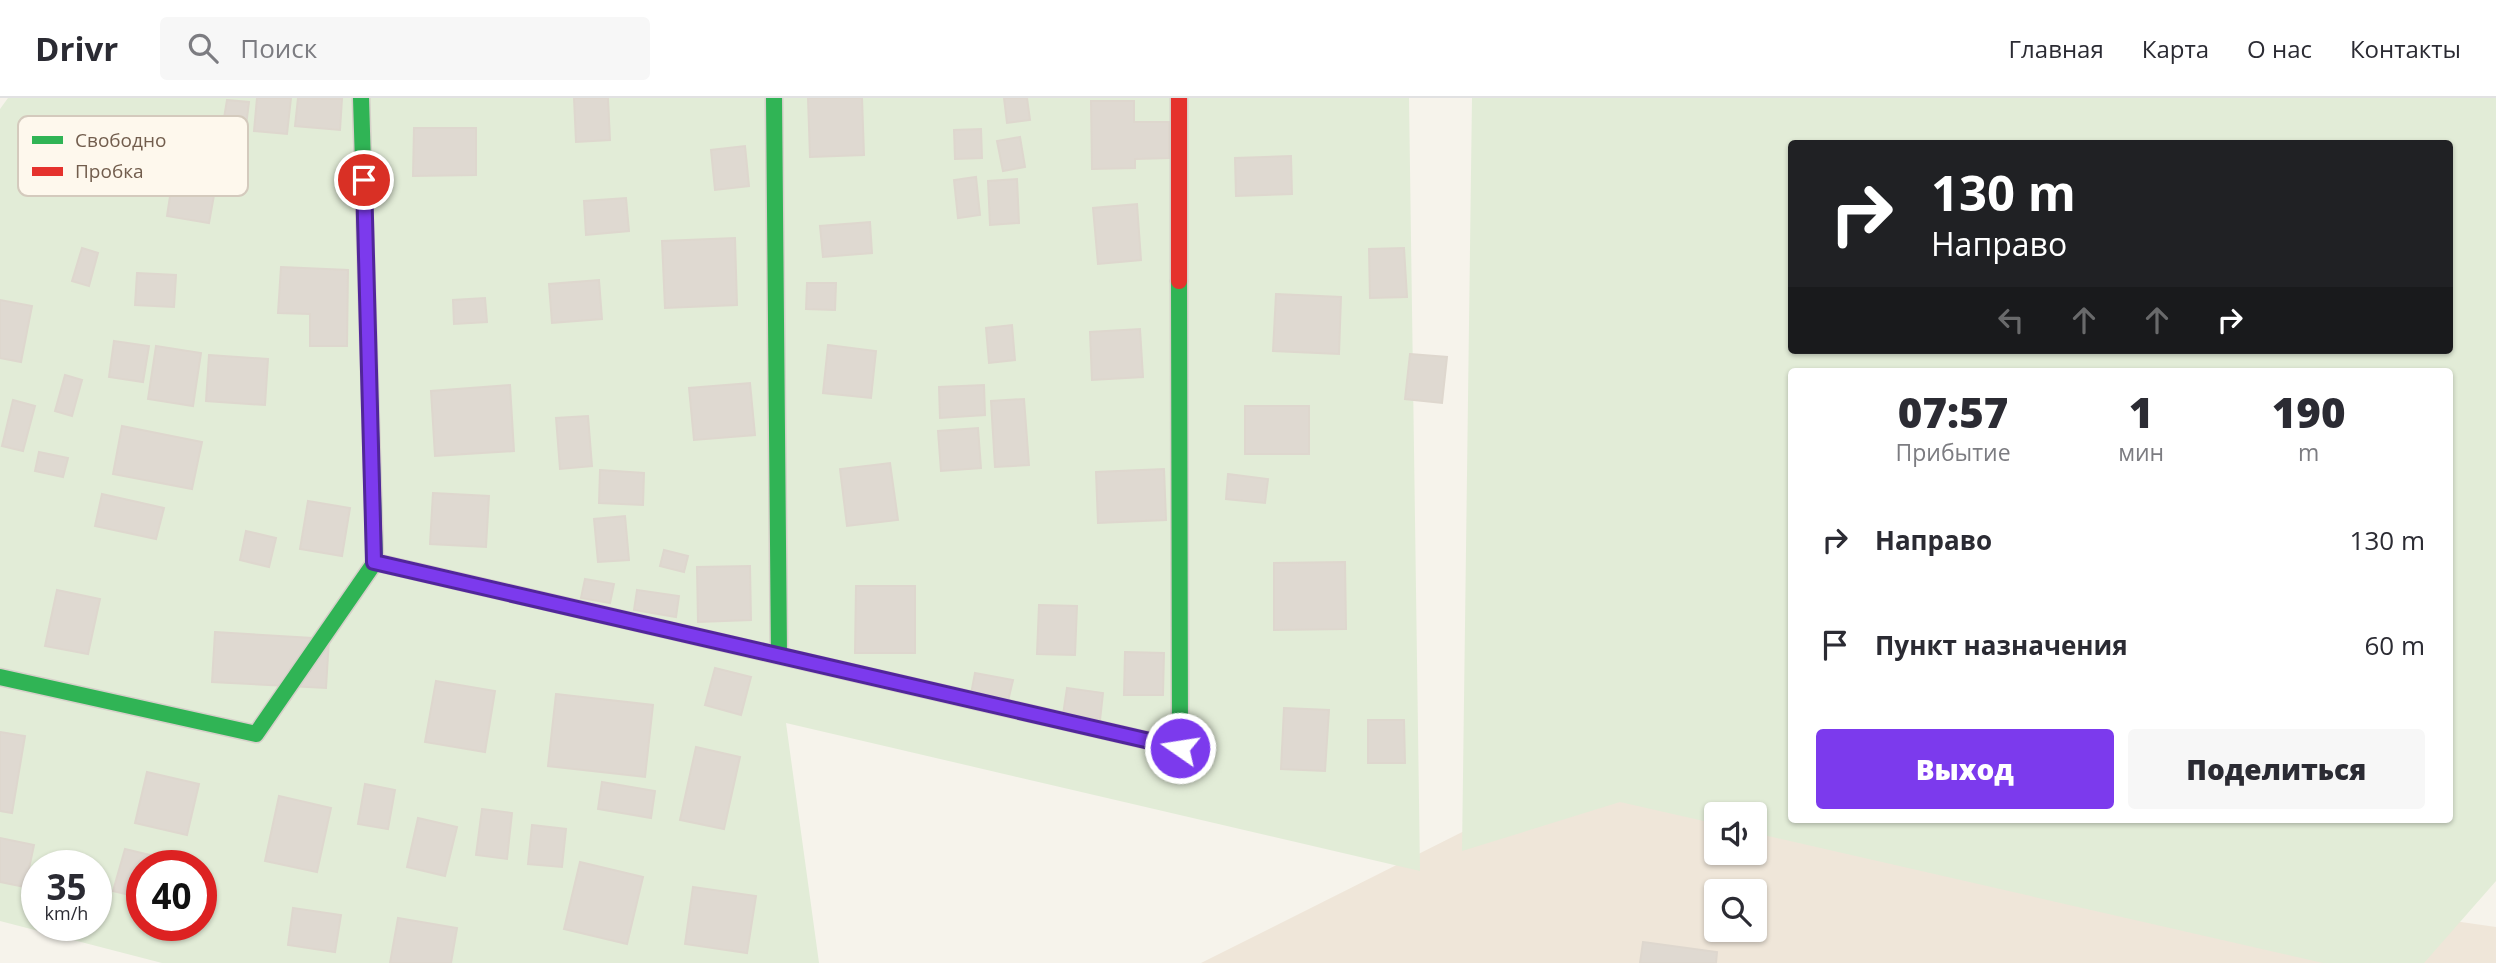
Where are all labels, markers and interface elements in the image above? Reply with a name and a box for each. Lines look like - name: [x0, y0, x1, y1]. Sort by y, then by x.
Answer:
- search box: [160, 17, 650, 80]
- text: Drivr: [35, 26, 118, 71]
- icon: search: [184, 29, 222, 67]
- text: Поиск: [240, 30, 317, 66]
- text: Главная: [2009, 32, 2104, 65]
- text: Карта: [2142, 32, 2209, 65]
- text: О нас: [2247, 32, 2312, 65]
- text: Контакты: [2350, 32, 2461, 65]
- legend: [18, 116, 248, 196]
- text: Свободно: [75, 127, 166, 153]
- pin: [334, 150, 394, 210]
- text: Пробка: [75, 158, 144, 184]
- text: 130 m: [1931, 159, 2076, 225]
- icon: arrive: [345, 161, 383, 199]
- icon: right: [1816, 168, 1907, 259]
- text: Направо: [1931, 222, 2067, 265]
- icon: left: [1992, 301, 2030, 339]
- icon: ahead: [2065, 301, 2103, 339]
- icon: ahead: [2138, 301, 2176, 339]
- icon: right: [2211, 301, 2249, 339]
- text: 07:57: [1898, 383, 2008, 440]
- text: 1: [2129, 383, 2153, 440]
- text: 190: [2272, 383, 2345, 440]
- text: Прибытие: [1895, 436, 2011, 468]
- text: мин: [2118, 436, 2164, 468]
- text: m: [2298, 436, 2319, 468]
- icon: right: [1816, 521, 1854, 559]
- text: Направо: [1875, 522, 1992, 558]
- text: 130 m: [2350, 522, 2425, 558]
- icon: arrive: [1816, 626, 1854, 664]
- text: Пункт назначения: [1875, 627, 2128, 663]
- text: 60 m: [2364, 627, 2425, 663]
- position arrow: [1143, 711, 1217, 785]
- button: Выход: [1816, 729, 2114, 809]
- button: Поделиться: [2128, 729, 2425, 809]
- map controls: [1704, 802, 1767, 942]
- button: sound: [1704, 802, 1767, 865]
- speed limit sign: 40: [126, 850, 217, 941]
- text: 35: [46, 863, 87, 910]
- button: search: [1704, 879, 1767, 942]
- text: km/h: [45, 901, 88, 925]

